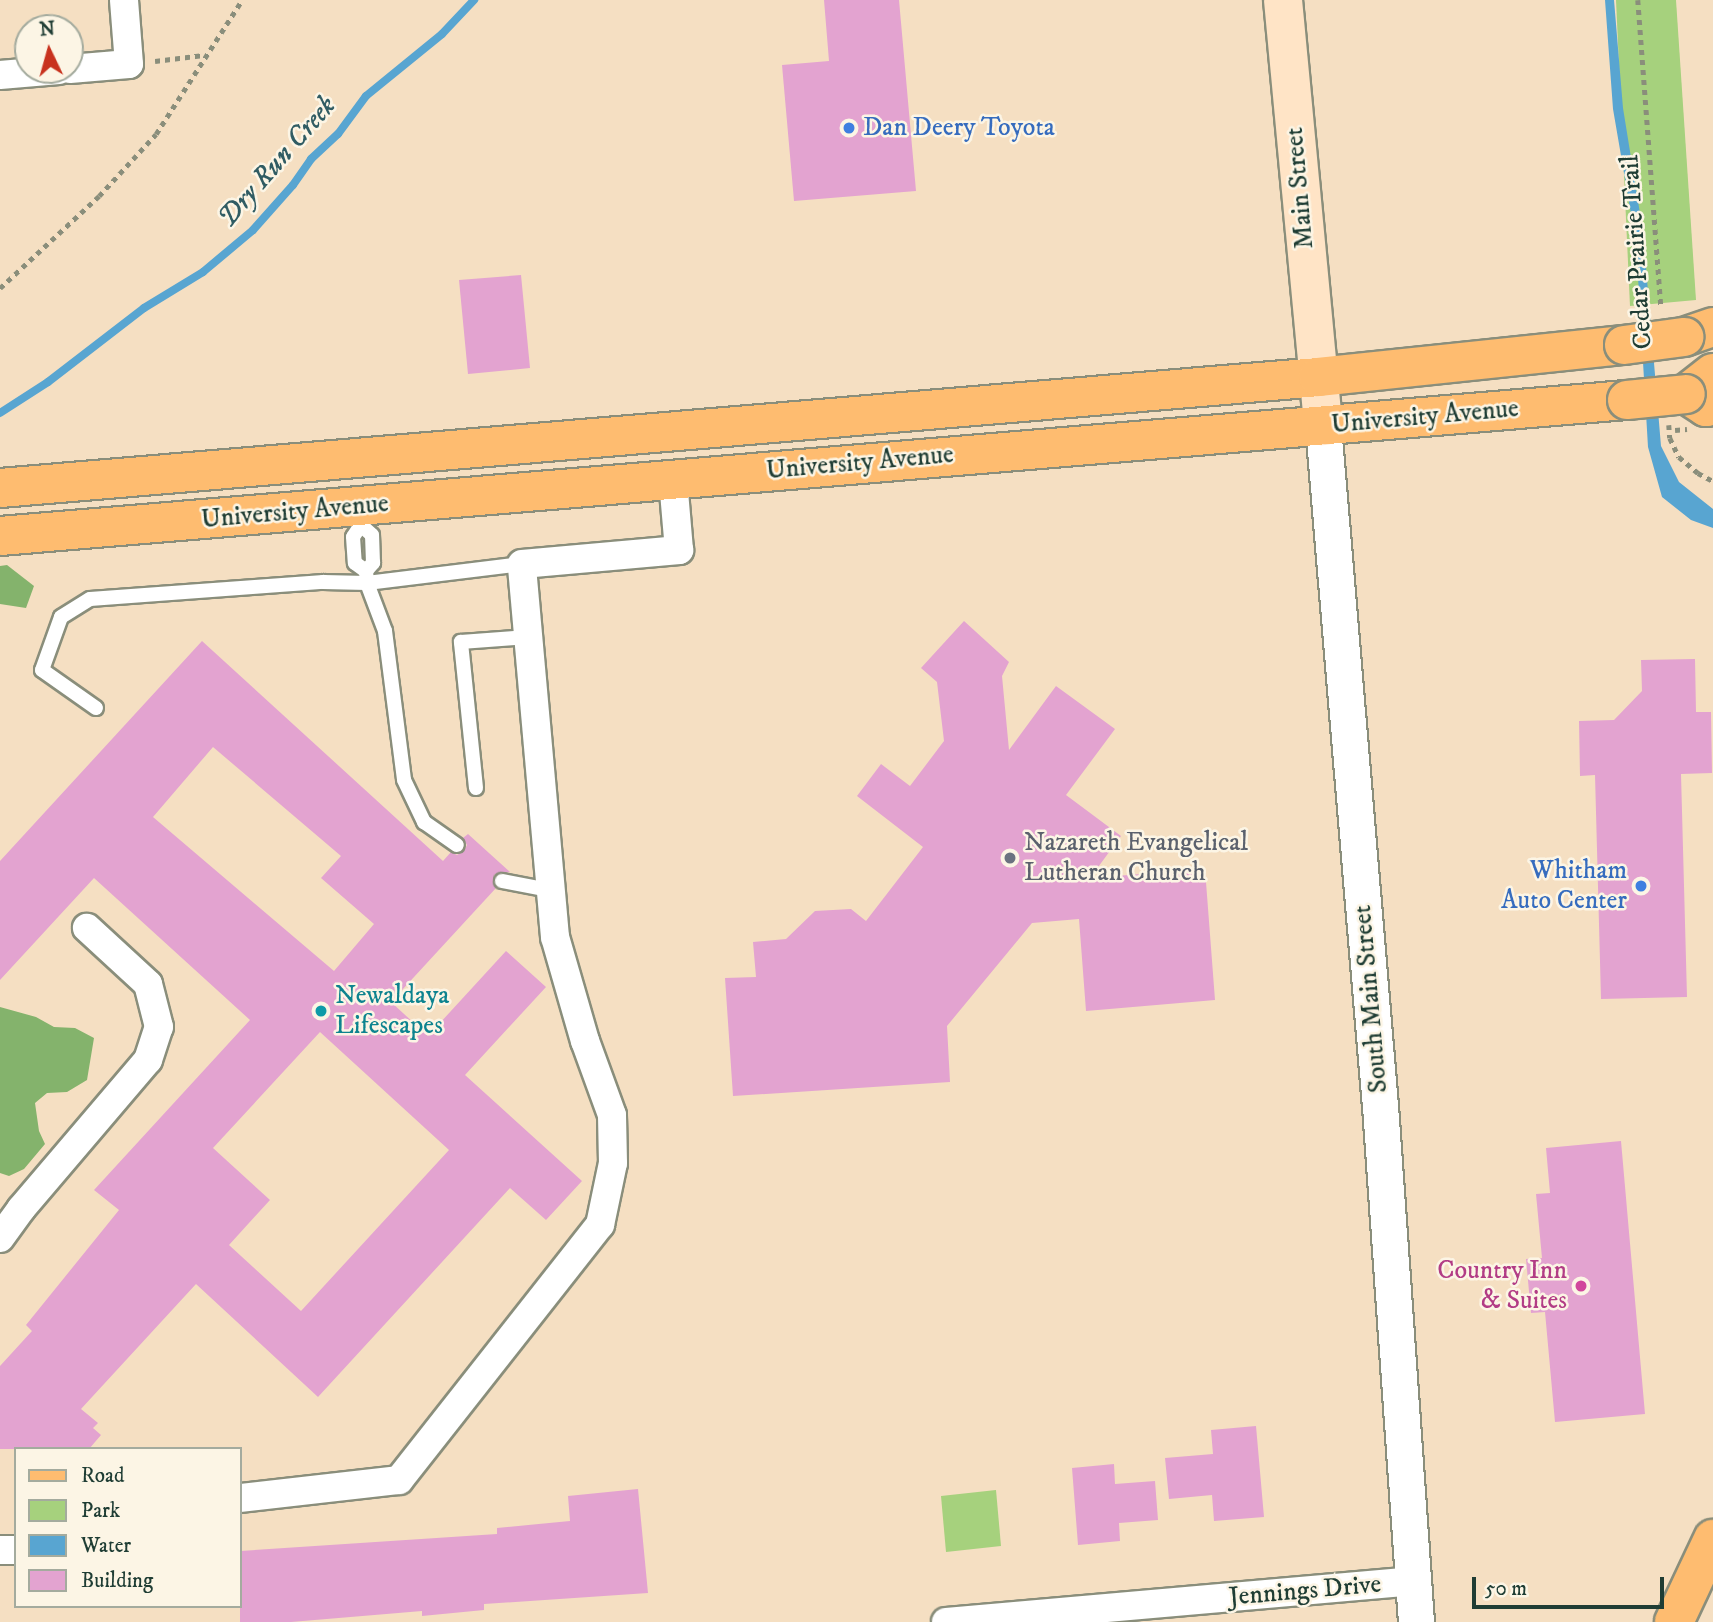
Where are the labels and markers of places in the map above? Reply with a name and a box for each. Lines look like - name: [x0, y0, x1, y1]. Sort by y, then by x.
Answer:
- place label: Dan Deery Toyota: [863, 112, 1055, 144]
- marker: Dan Deery Toyota: [841, 120, 857, 136]
- place label: Nazareth Evangelical Lutheran Church: [1024, 827, 1248, 888]
- marker: Nazareth Evangelical Lutheran Church: [1002, 850, 1018, 866]
- place label: Whitham Auto Center: [1501, 855, 1627, 917]
- marker: Whitham Auto Center: [1633, 878, 1649, 894]
- place label: Newaldaya Lifescapes: [335, 980, 449, 1042]
- marker: Newaldaya Lifescapes: [313, 1003, 329, 1019]
- place label: Country Inn & Suites: [1437, 1255, 1567, 1316]
- marker: Country Inn & Suites: [1573, 1278, 1589, 1294]

